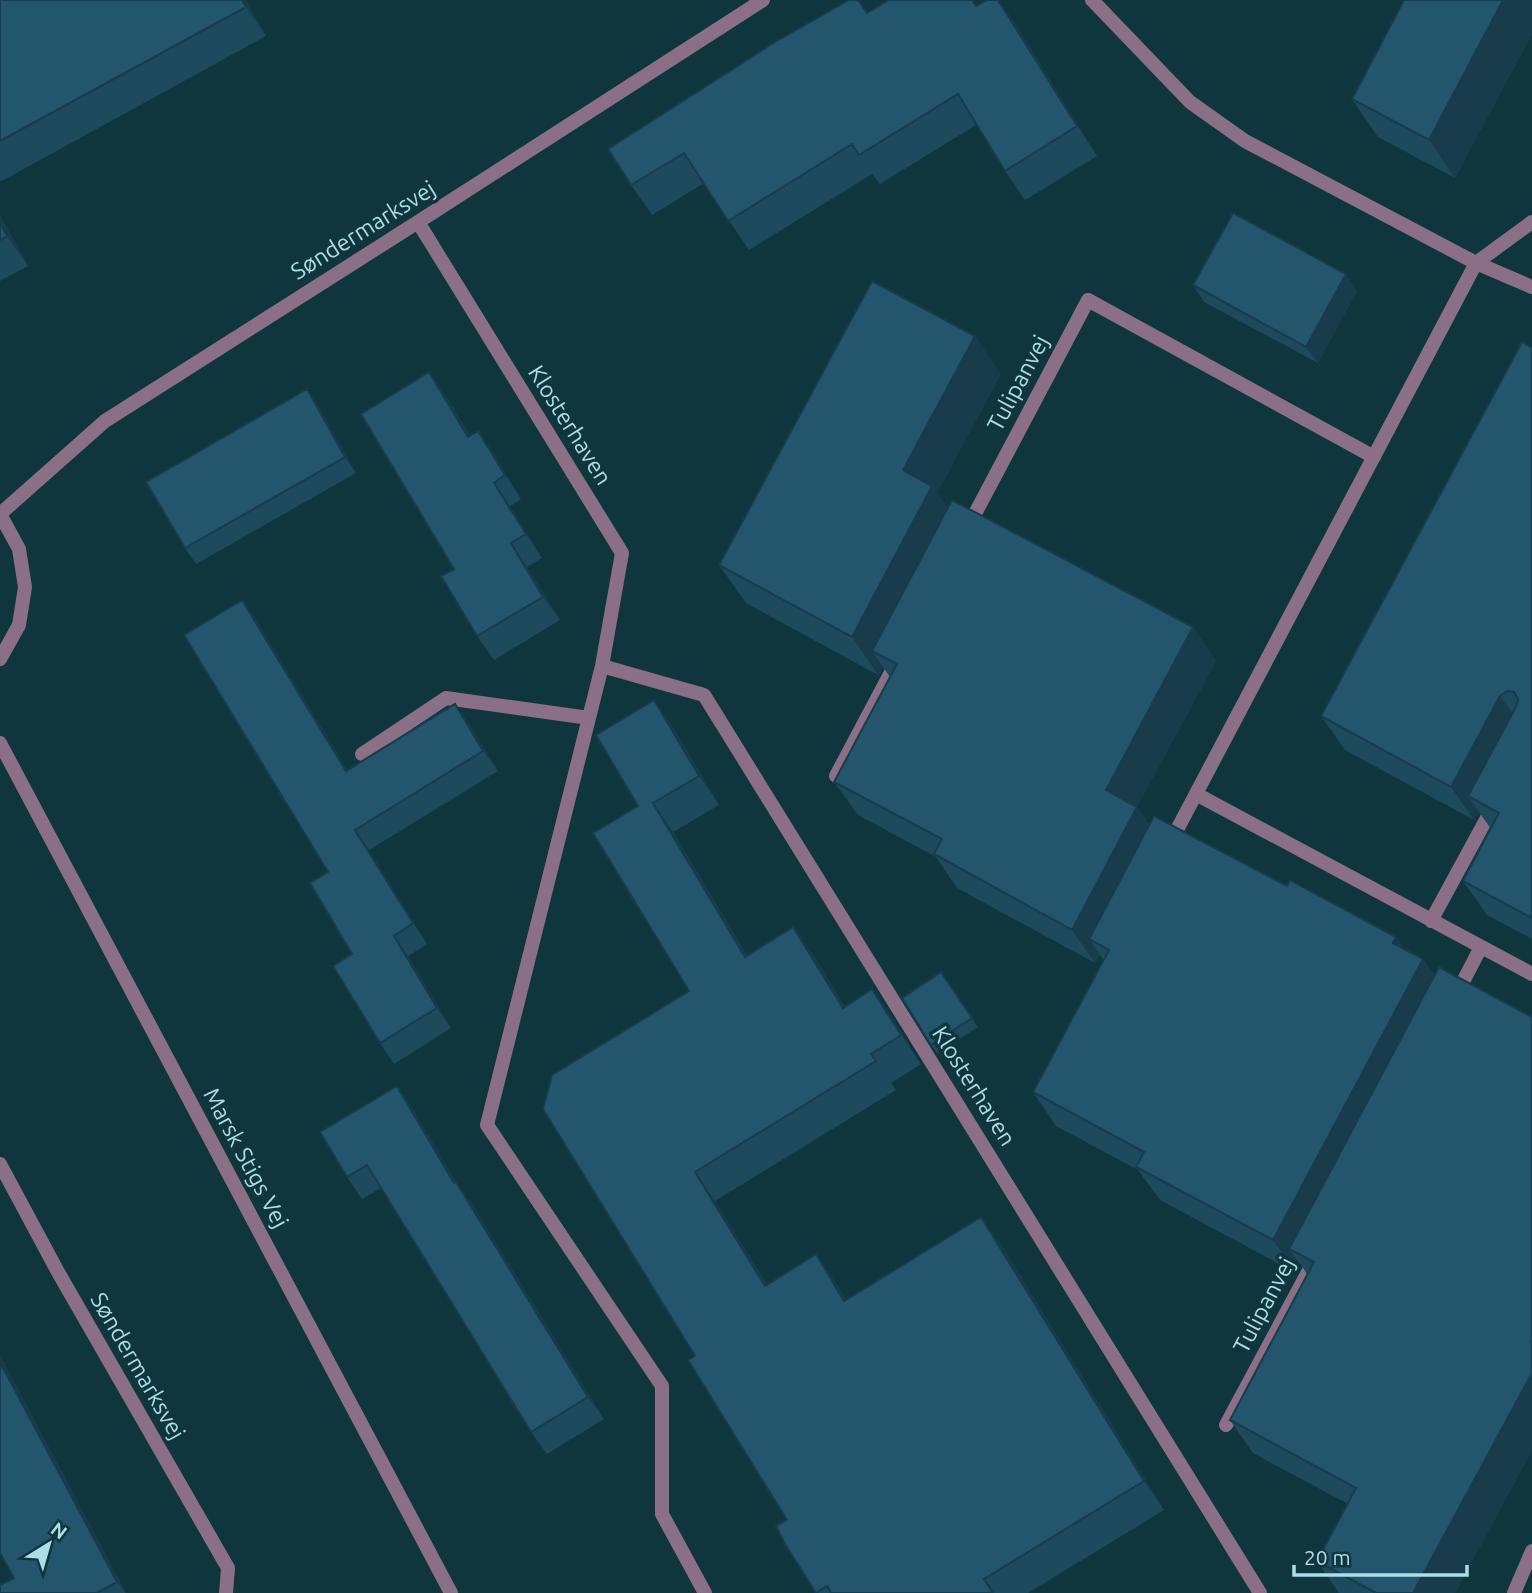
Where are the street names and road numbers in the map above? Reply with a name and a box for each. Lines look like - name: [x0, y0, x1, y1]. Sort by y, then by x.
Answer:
- street label: Søndermarksvej: [286, 175, 439, 284]
- street label: Tulipanvej: [982, 331, 1053, 435]
- street label: Klosterhaven: [524, 361, 617, 489]
- street label: Klosterhaven: [928, 1022, 1021, 1150]
- street label: Marsk Stigs Vej: [199, 1084, 294, 1232]
- street label: Tulipanvej: [1228, 1253, 1299, 1357]
- street label: Søndermarksvej: [86, 1288, 191, 1443]

